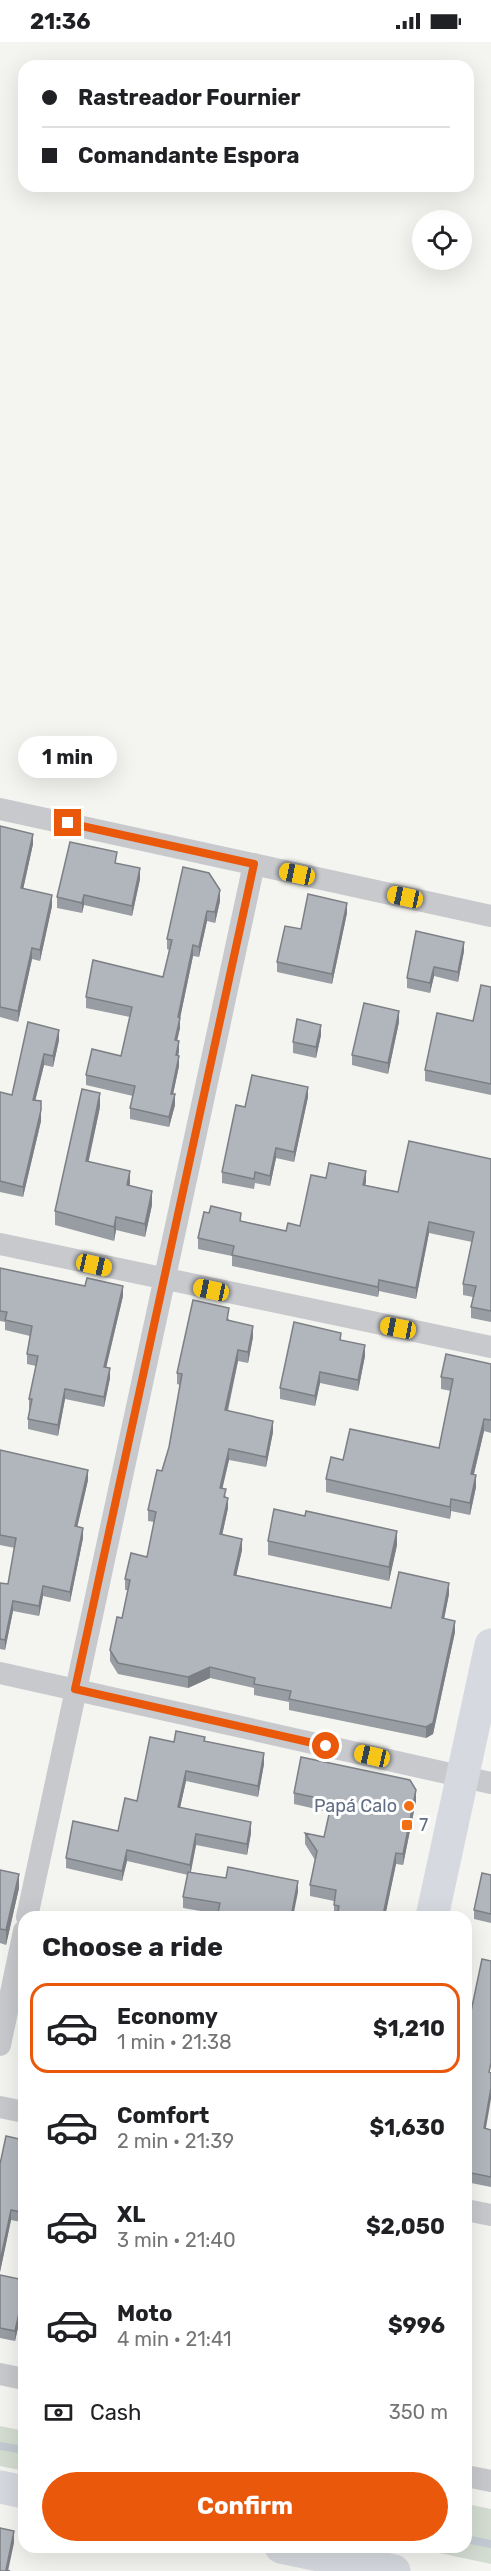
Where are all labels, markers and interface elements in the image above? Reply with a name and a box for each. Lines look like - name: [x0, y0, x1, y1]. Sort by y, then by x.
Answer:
- text: 21:36: [30, 8, 90, 35]
- text: Rastreador Fournier: [78, 84, 300, 111]
- text: Comandante Espora: [78, 142, 299, 169]
- map controls: [412, 210, 472, 270]
- button: locate: [412, 210, 472, 270]
- callout: 1 min: [19, 736, 118, 778]
- text: 1 min: [42, 745, 93, 769]
- route end: [54, 809, 81, 836]
- car: [278, 861, 316, 887]
- car: [386, 884, 424, 910]
- car: [74, 1252, 114, 1278]
- car: [192, 1277, 230, 1303]
- car: [379, 1316, 417, 1340]
- route start: [312, 1732, 339, 1759]
- car: [352, 1743, 392, 1769]
- place label: Papá Calo: [314, 1795, 397, 1817]
- marker: Papá Calo: [402, 1799, 416, 1813]
- place label: 7: [419, 1814, 428, 1836]
- marker: 7: [400, 1818, 414, 1832]
- text: Choose a ride: [42, 1931, 223, 1963]
- icon: car: [45, 2001, 99, 2055]
- text: Economy: [117, 2003, 218, 2030]
- text: $1,210: [373, 2015, 445, 2042]
- text: 1 min · 21:38: [117, 2030, 232, 2054]
- icon: car: [45, 2100, 99, 2154]
- text: Comfort: [117, 2102, 209, 2129]
- text: $1,630: [370, 2114, 445, 2141]
- text: 2 min · 21:39: [117, 2129, 234, 2153]
- icon: car: [45, 2199, 99, 2253]
- text: XL: [117, 2201, 145, 2228]
- text: $2,050: [366, 2213, 445, 2240]
- text: 3 min · 21:40: [117, 2228, 236, 2252]
- icon: car: [45, 2298, 99, 2352]
- text: Moto: [117, 2300, 172, 2327]
- text: $996: [388, 2312, 445, 2339]
- text: 4 min · 21:41: [117, 2327, 231, 2351]
- icon: cash: [42, 2396, 75, 2429]
- text: Cash: [90, 2399, 141, 2426]
- text: 350 m: [389, 2400, 448, 2424]
- button: Confirm: [42, 2472, 448, 2541]

